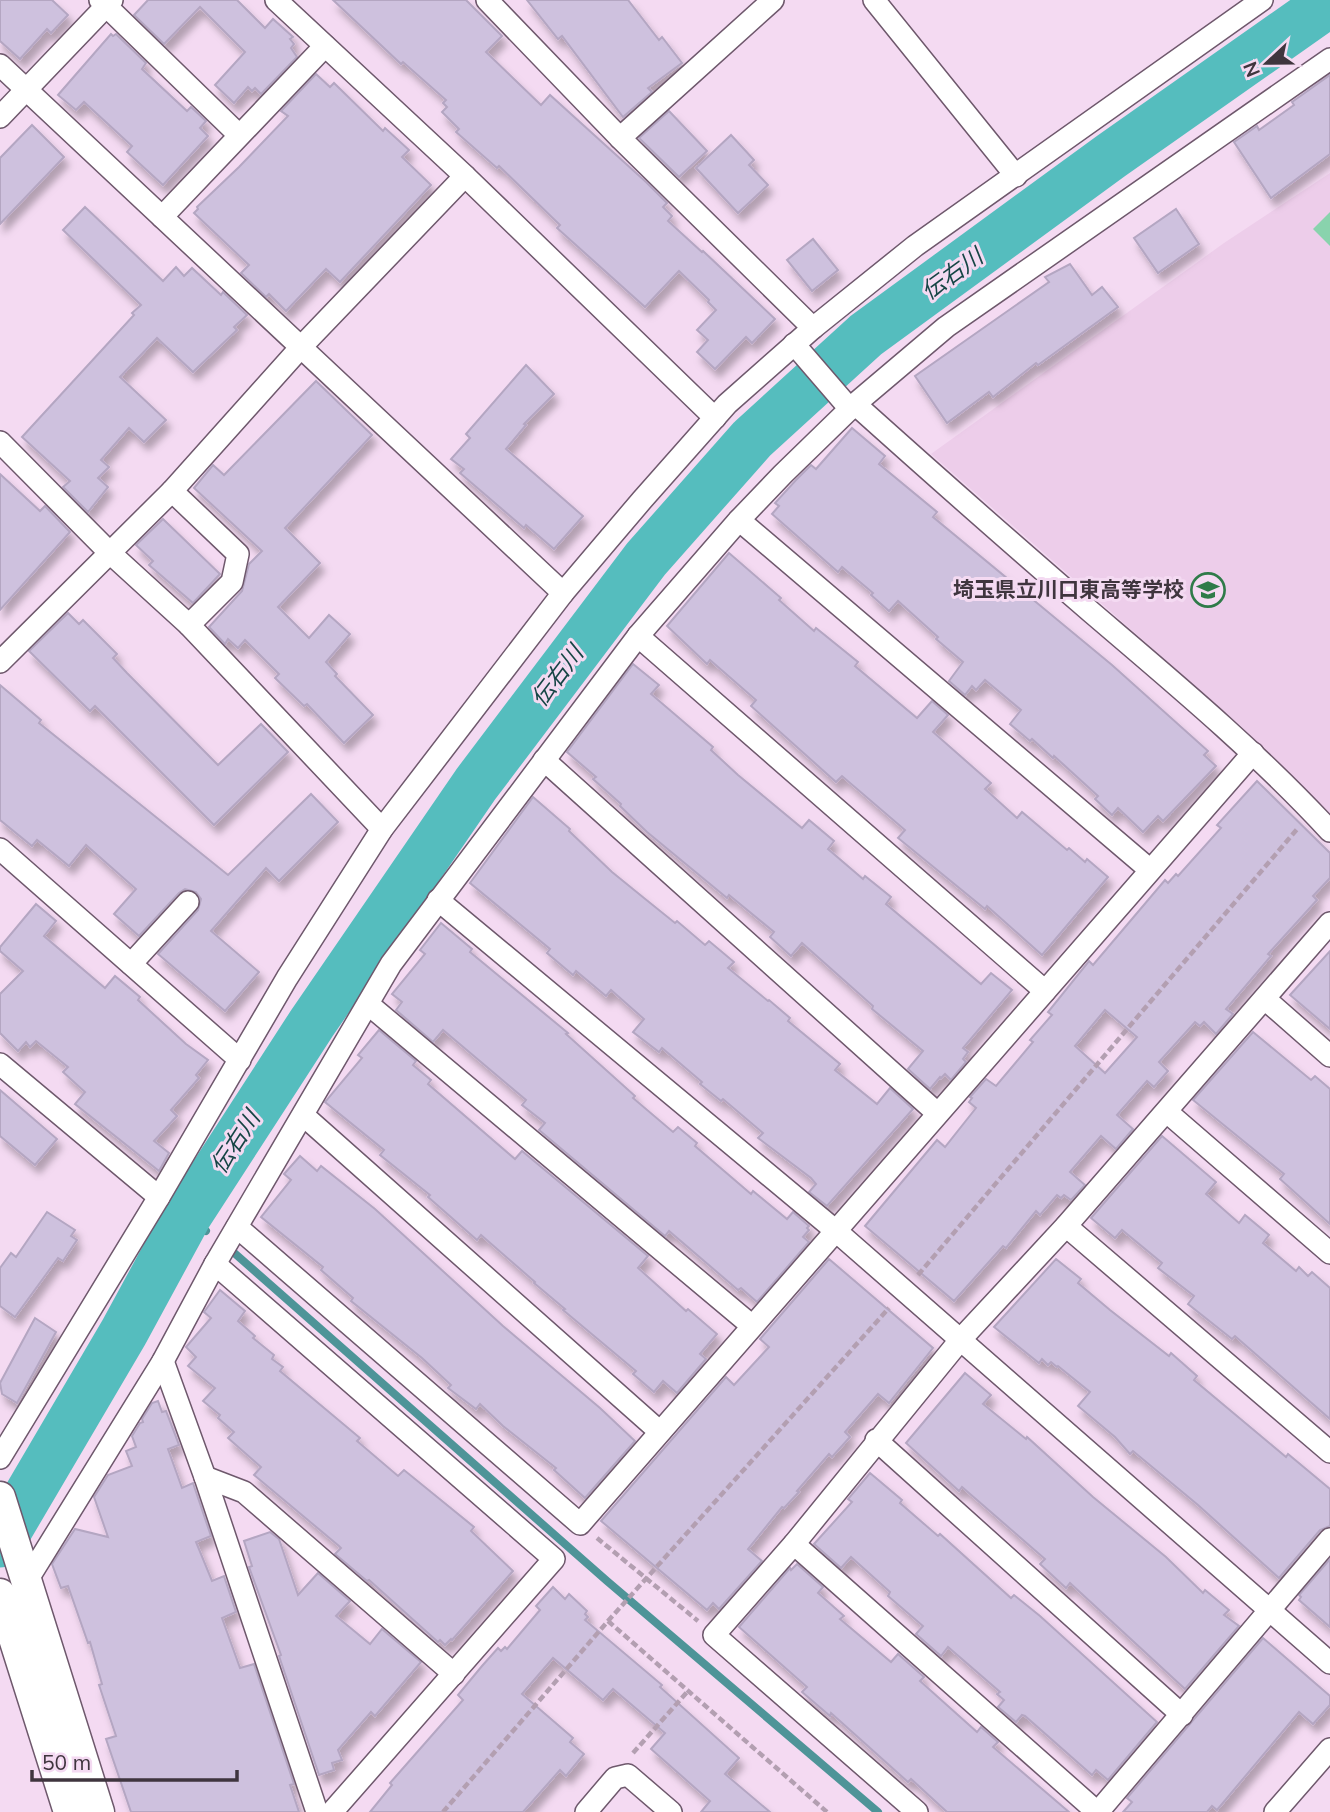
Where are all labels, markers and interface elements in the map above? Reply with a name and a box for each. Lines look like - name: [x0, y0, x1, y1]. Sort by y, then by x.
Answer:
- north arrow: [1232, 28, 1302, 98]
- text: N: [1237, 58, 1265, 81]
- water label: 伝右川: [915, 240, 991, 306]
- school or university icon: 埼玉県立川口東高等学校: [1189, 571, 1227, 609]
- place label: 埼玉県立川口東高等学校: [953, 576, 1184, 602]
- water label: 伝右川: [524, 637, 591, 712]
- water label: 伝右川: [204, 1102, 267, 1179]
- scale bar: [32, 1738, 236, 1782]
- text: 50 m: [42, 1749, 91, 1775]

